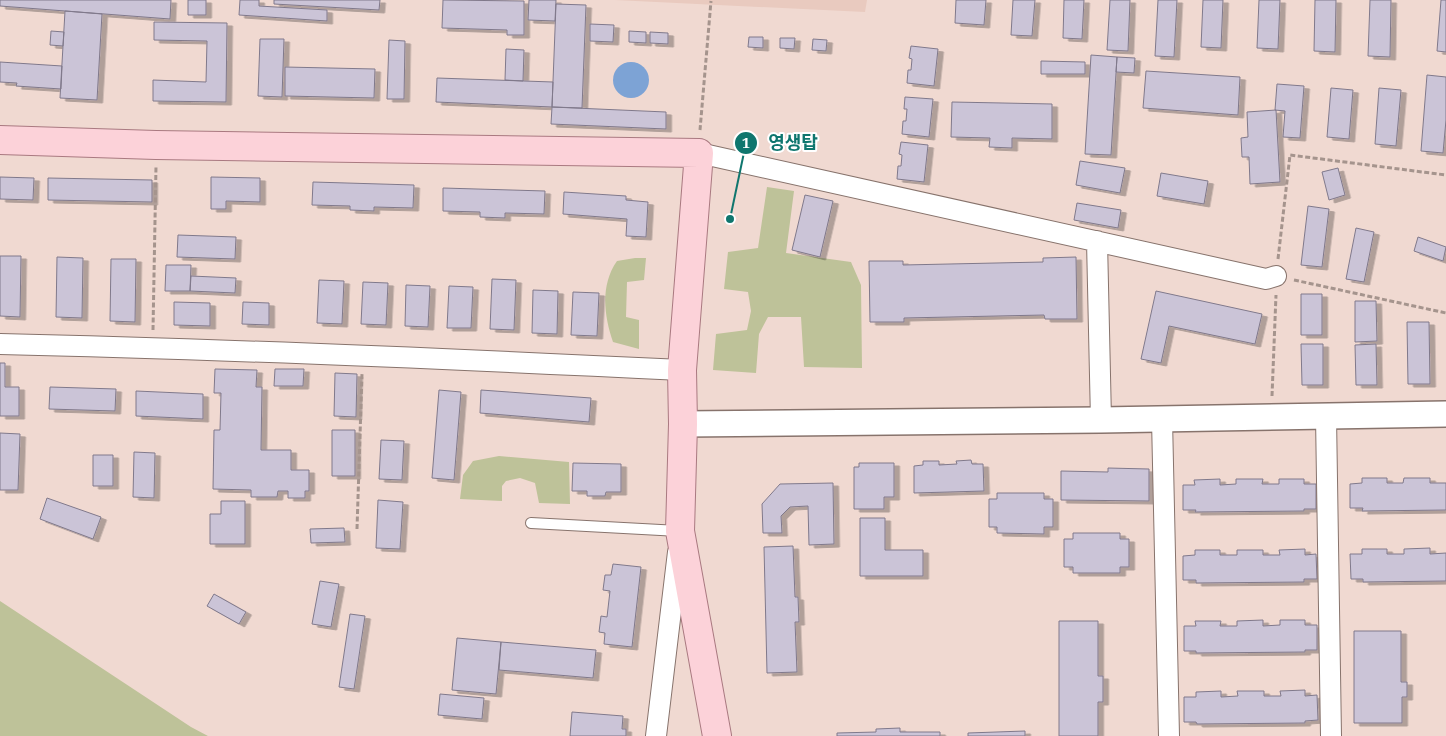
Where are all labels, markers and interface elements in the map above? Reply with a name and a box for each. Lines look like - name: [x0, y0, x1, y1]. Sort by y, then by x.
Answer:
- callout: 영생탑: [734, 126, 828, 159]
- text: 영생탑: [768, 130, 818, 154]
- text: 1: [742, 132, 750, 152]

